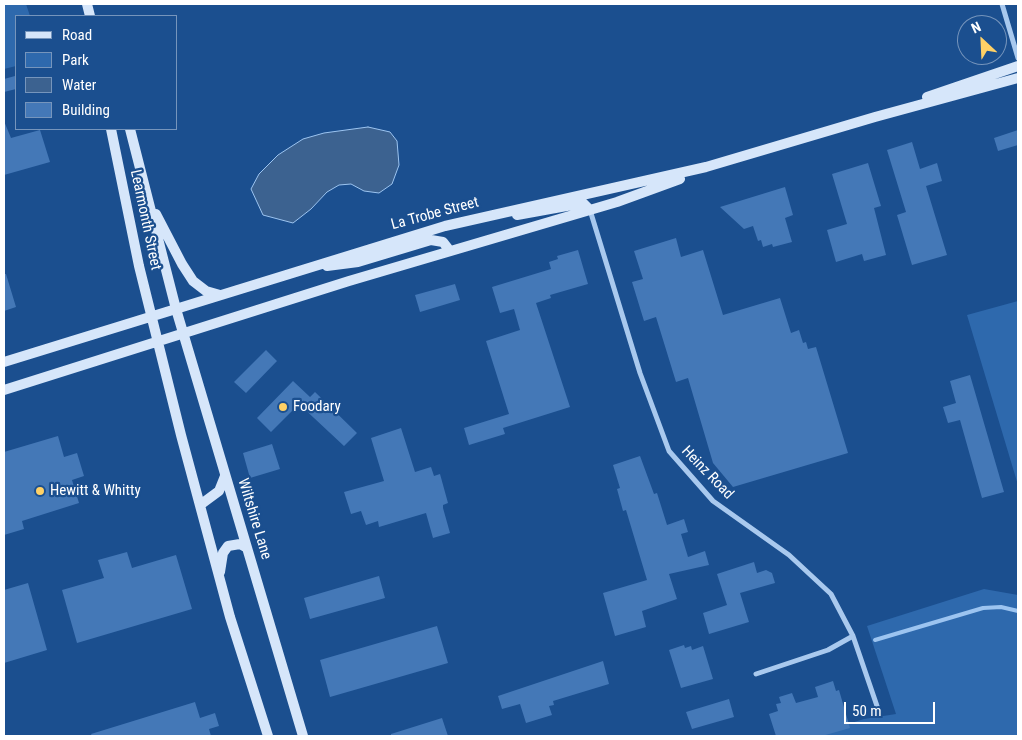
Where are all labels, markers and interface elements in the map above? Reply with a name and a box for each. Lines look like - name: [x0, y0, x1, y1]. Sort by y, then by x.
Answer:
- legend: [15, 15, 178, 130]
- north arrow: [957, 15, 1007, 65]
- text: N: [969, 18, 983, 36]
- text: Road: [62, 26, 92, 44]
- text: Park: [62, 51, 89, 69]
- text: Water: [62, 76, 96, 94]
- text: Building: [62, 101, 110, 119]
- street label: Learmonth Street: [126, 168, 164, 272]
- street label: La Trobe Street: [389, 194, 481, 234]
- place label: Foodary: [293, 398, 341, 416]
- marker: Foodary: [277, 401, 289, 413]
- street label: Heinz Road: [677, 443, 737, 503]
- street label: Wiltshire Lane: [233, 476, 275, 562]
- place label: Hewitt & Whitty: [50, 482, 141, 500]
- marker: Hewitt & Whitty: [34, 485, 46, 497]
- scale bar: [847, 692, 938, 724]
- text: 50 m: [852, 702, 882, 720]

